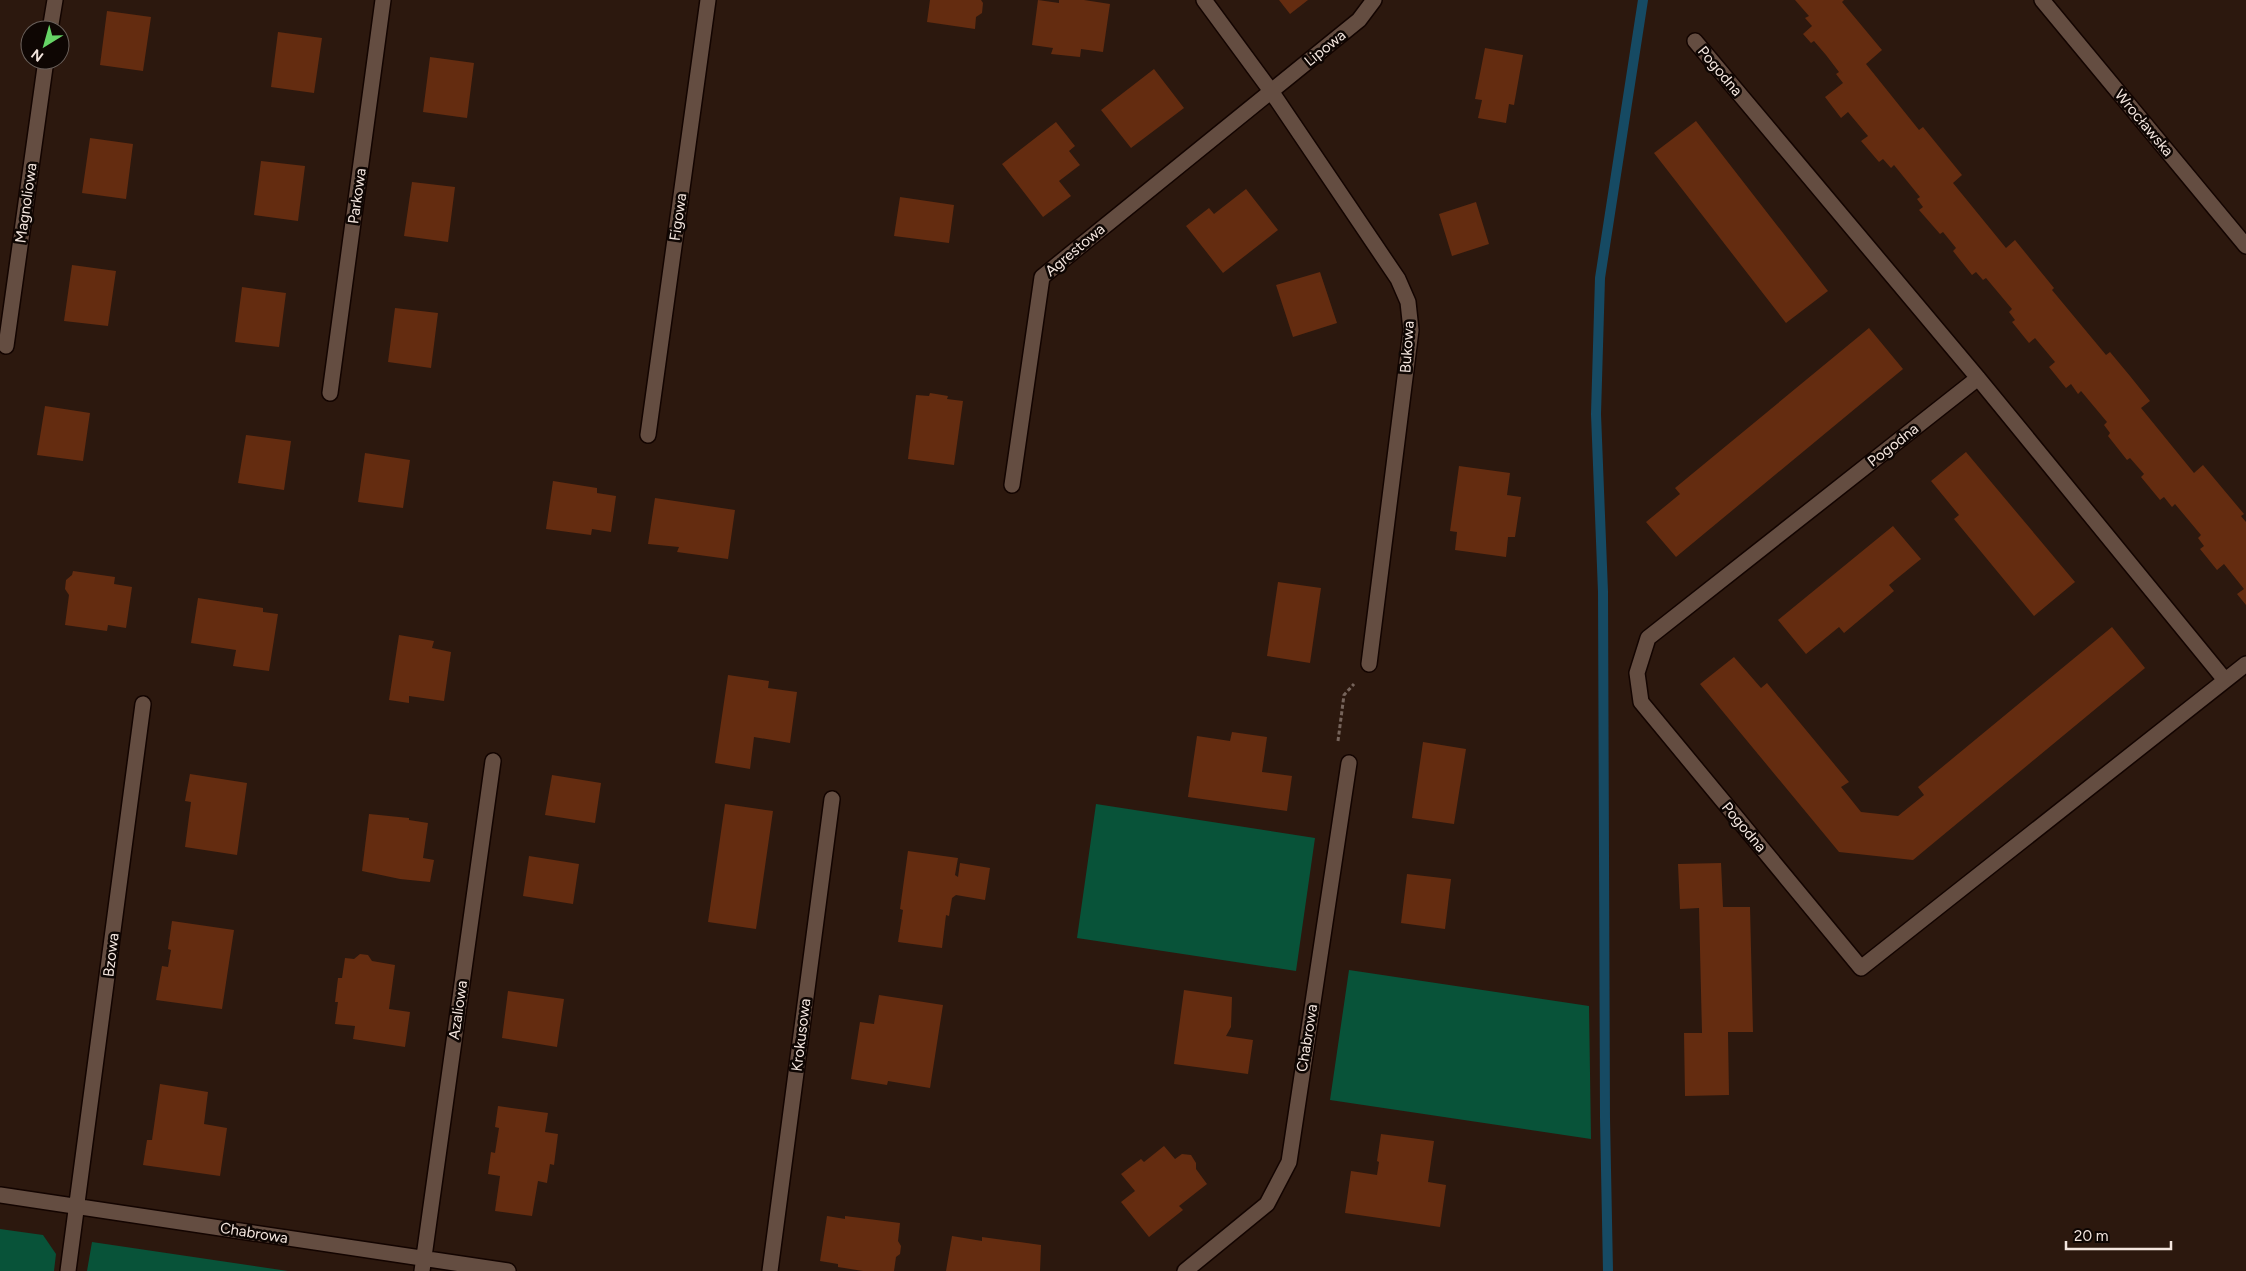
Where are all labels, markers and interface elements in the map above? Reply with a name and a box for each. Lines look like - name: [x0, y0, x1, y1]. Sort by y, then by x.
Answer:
- north arrow: [20, 20, 70, 70]
- street label: Lipowa: [1301, 26, 1349, 70]
- street label: Pogodna: [1694, 42, 1746, 100]
- text: N: [28, 45, 47, 65]
- street label: Wrocławska: [2111, 86, 2177, 160]
- street label: Magnoliowa: [11, 162, 41, 244]
- street label: Parkowa: [344, 167, 370, 225]
- street label: Figowa: [666, 192, 690, 242]
- street label: Agrestowa: [1041, 220, 1109, 280]
- street label: Bukowa: [1396, 320, 1418, 374]
- street label: Pogodna: [1864, 420, 1922, 470]
- street label: Pogodna: [1718, 798, 1770, 856]
- street label: Bzowa: [99, 932, 123, 978]
- street label: Azaliowa: [445, 979, 471, 1041]
- street label: Krokusowa: [788, 998, 814, 1072]
- street label: Chabrowa: [1293, 1003, 1321, 1073]
- scale bar: [2066, 1218, 2171, 1250]
- street label: Chabrowa: [219, 1219, 289, 1247]
- text: 20 m: [2074, 1227, 2108, 1245]

